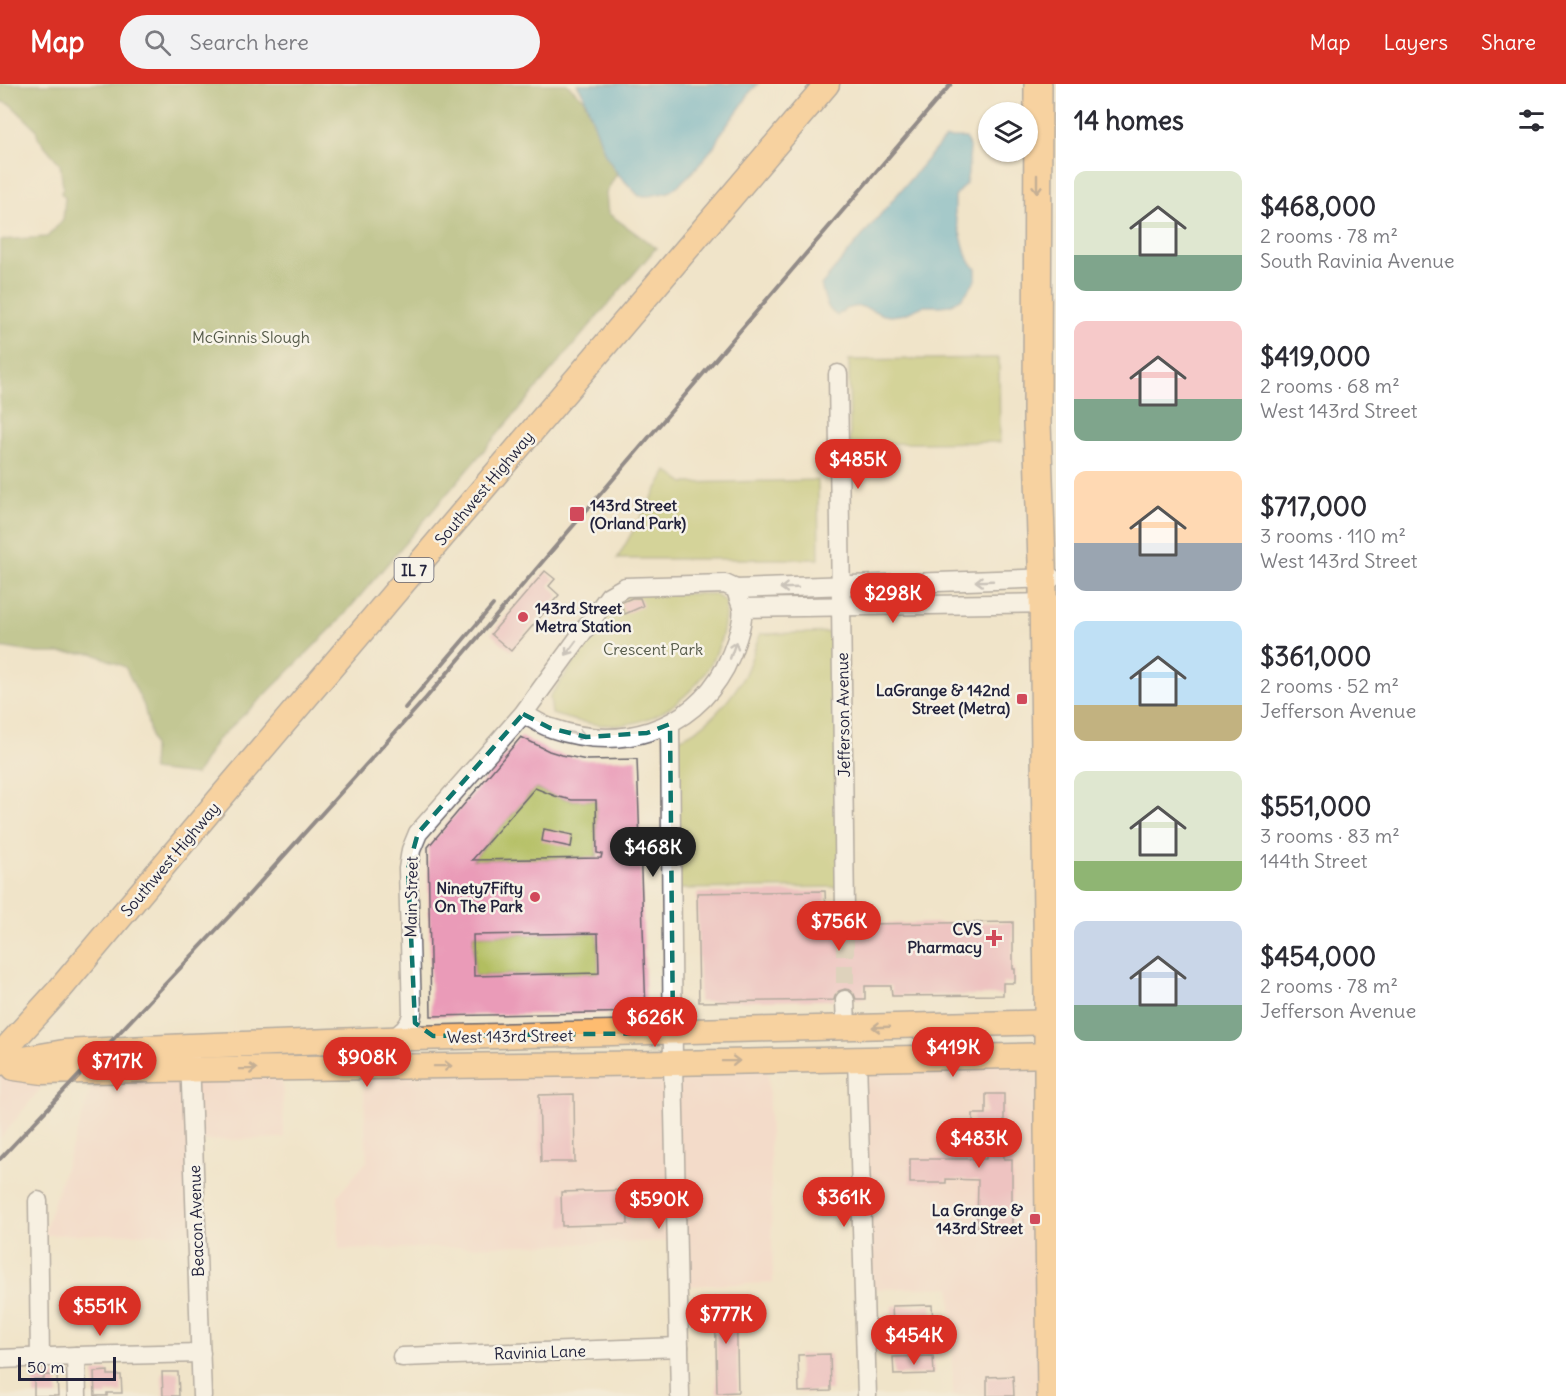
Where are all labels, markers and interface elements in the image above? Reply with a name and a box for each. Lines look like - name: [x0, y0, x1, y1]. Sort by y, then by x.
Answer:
- search box: [120, 15, 540, 69]
- text: Map: [30, 24, 84, 60]
- icon: search: [141, 26, 174, 59]
- text: Search here: [189, 28, 309, 56]
- text: Map: [1310, 29, 1350, 56]
- text: Layers: [1383, 29, 1448, 56]
- text: Share: [1481, 29, 1536, 56]
- map controls: [978, 102, 1038, 162]
- button: layers: [978, 102, 1038, 162]
- text: 14 homes: [1074, 104, 1184, 137]
- icon: filters: [1515, 104, 1548, 137]
- one-way arrow: [1031, 174, 1043, 194]
- text: $468,000: [1260, 190, 1376, 223]
- icon: home: [1122, 195, 1194, 267]
- text: 2 rooms · 78 m²: [1260, 223, 1398, 248]
- text: South Ravinia Avenue: [1260, 248, 1455, 273]
- park label: McGinnis Slough: [192, 327, 310, 347]
- text: $419,000: [1260, 340, 1371, 373]
- icon: home: [1122, 345, 1194, 417]
- text: 2 rooms · 68 m²: [1260, 373, 1400, 398]
- text: West 143rd Street: [1260, 398, 1418, 423]
- street label: Southwest Highway: [430, 427, 538, 549]
- pin: $485K: [816, 439, 900, 490]
- text: $485K: [829, 446, 887, 471]
- text: $717,000: [1260, 490, 1367, 523]
- place label: 143rd Street (Orland Park): [590, 495, 686, 534]
- icon: home: [1122, 495, 1194, 567]
- marker: 143rd Street (Orland Park): [568, 505, 586, 523]
- text: 3 rooms · 110 m²: [1260, 523, 1406, 548]
- text: West 143rd Street: [1260, 548, 1418, 573]
- road number: IL 7: [394, 558, 434, 582]
- pin: $298K: [851, 573, 935, 624]
- one-way arrow: [974, 575, 994, 586]
- text: $298K: [864, 580, 922, 605]
- one-way arrow: [780, 582, 800, 593]
- place label: 143rd Street Metra Station: [535, 598, 632, 636]
- marker: 143rd Street Metra Station: [516, 610, 530, 624]
- park label: Crescent Park: [603, 639, 703, 659]
- one-way arrow: [564, 640, 577, 656]
- text: $361,000: [1260, 640, 1371, 673]
- one-way arrow: [728, 641, 739, 660]
- icon: home: [1122, 645, 1194, 717]
- street label: Jefferson Avenue: [832, 652, 854, 778]
- text: 2 rooms · 52 m²: [1260, 673, 1399, 698]
- place label: LaGrange & 142nd Street (Metra): [876, 680, 1011, 719]
- marker: LaGrange & 142nd Street (Metra): [1015, 692, 1029, 706]
- text: Jefferson Avenue: [1260, 698, 1416, 723]
- one-way arrow: [567, 729, 586, 741]
- text: $551,000: [1260, 790, 1371, 823]
- icon: home: [1122, 795, 1194, 867]
- street label: Southwest Highway: [116, 798, 224, 920]
- text: 3 rooms · 83 m²: [1260, 823, 1400, 848]
- pin: $468K: [611, 827, 695, 878]
- text: $468K: [624, 834, 682, 859]
- text: 144th Street: [1260, 848, 1367, 873]
- street label: Main Street: [400, 856, 422, 938]
- place label: Ninety7Fifty On The Park: [434, 878, 523, 916]
- marker: Ninety7Fifty On The Park: [528, 890, 542, 904]
- pin: $756K: [797, 901, 881, 952]
- text: $756K: [811, 908, 867, 933]
- place label: CVS Pharmacy: [907, 919, 982, 958]
- marker: CVS Pharmacy: [987, 931, 1001, 945]
- text: $454,000: [1260, 940, 1376, 973]
- icon: home: [1122, 945, 1194, 1017]
- text: 2 rooms · 78 m²: [1260, 973, 1398, 998]
- pin: $626K: [613, 997, 697, 1048]
- text: Jefferson Avenue: [1260, 998, 1416, 1023]
- text: $626K: [626, 1004, 684, 1029]
- one-way arrow: [871, 1021, 891, 1033]
- street label: West 143rd Street: [447, 1025, 574, 1047]
- pin: $419K: [911, 1027, 995, 1078]
- text: $419K: [926, 1034, 980, 1059]
- pin: $908K: [325, 1037, 409, 1088]
- pin: $717K: [75, 1041, 159, 1092]
- text: $908K: [337, 1044, 397, 1069]
- text: $717K: [92, 1048, 142, 1073]
- one-way arrow: [721, 1056, 741, 1067]
- one-way arrow: [433, 1060, 453, 1072]
- one-way arrow: [238, 1063, 258, 1075]
- pin: $483K: [937, 1118, 1021, 1169]
- text: $483K: [950, 1125, 1008, 1150]
- street label: Beacon Avenue: [184, 1165, 208, 1277]
- pin: $361K: [802, 1177, 886, 1228]
- pin: $590K: [617, 1179, 701, 1230]
- text: $361K: [817, 1184, 871, 1209]
- text: $590K: [629, 1186, 689, 1211]
- place label: La Grange & 143rd Street: [932, 1200, 1024, 1238]
- marker: La Grange & 143rd Street: [1028, 1212, 1042, 1226]
- pin: $551K: [58, 1286, 142, 1337]
- text: $551K: [73, 1293, 127, 1318]
- pin: $777K: [684, 1294, 768, 1345]
- text: $777K: [700, 1301, 752, 1326]
- pin: $454K: [872, 1315, 956, 1366]
- text: $454K: [885, 1322, 943, 1347]
- street label: Ravinia Lane: [494, 1340, 586, 1364]
- scale bar: [18, 1354, 116, 1382]
- text: 50 m: [27, 1357, 65, 1377]

